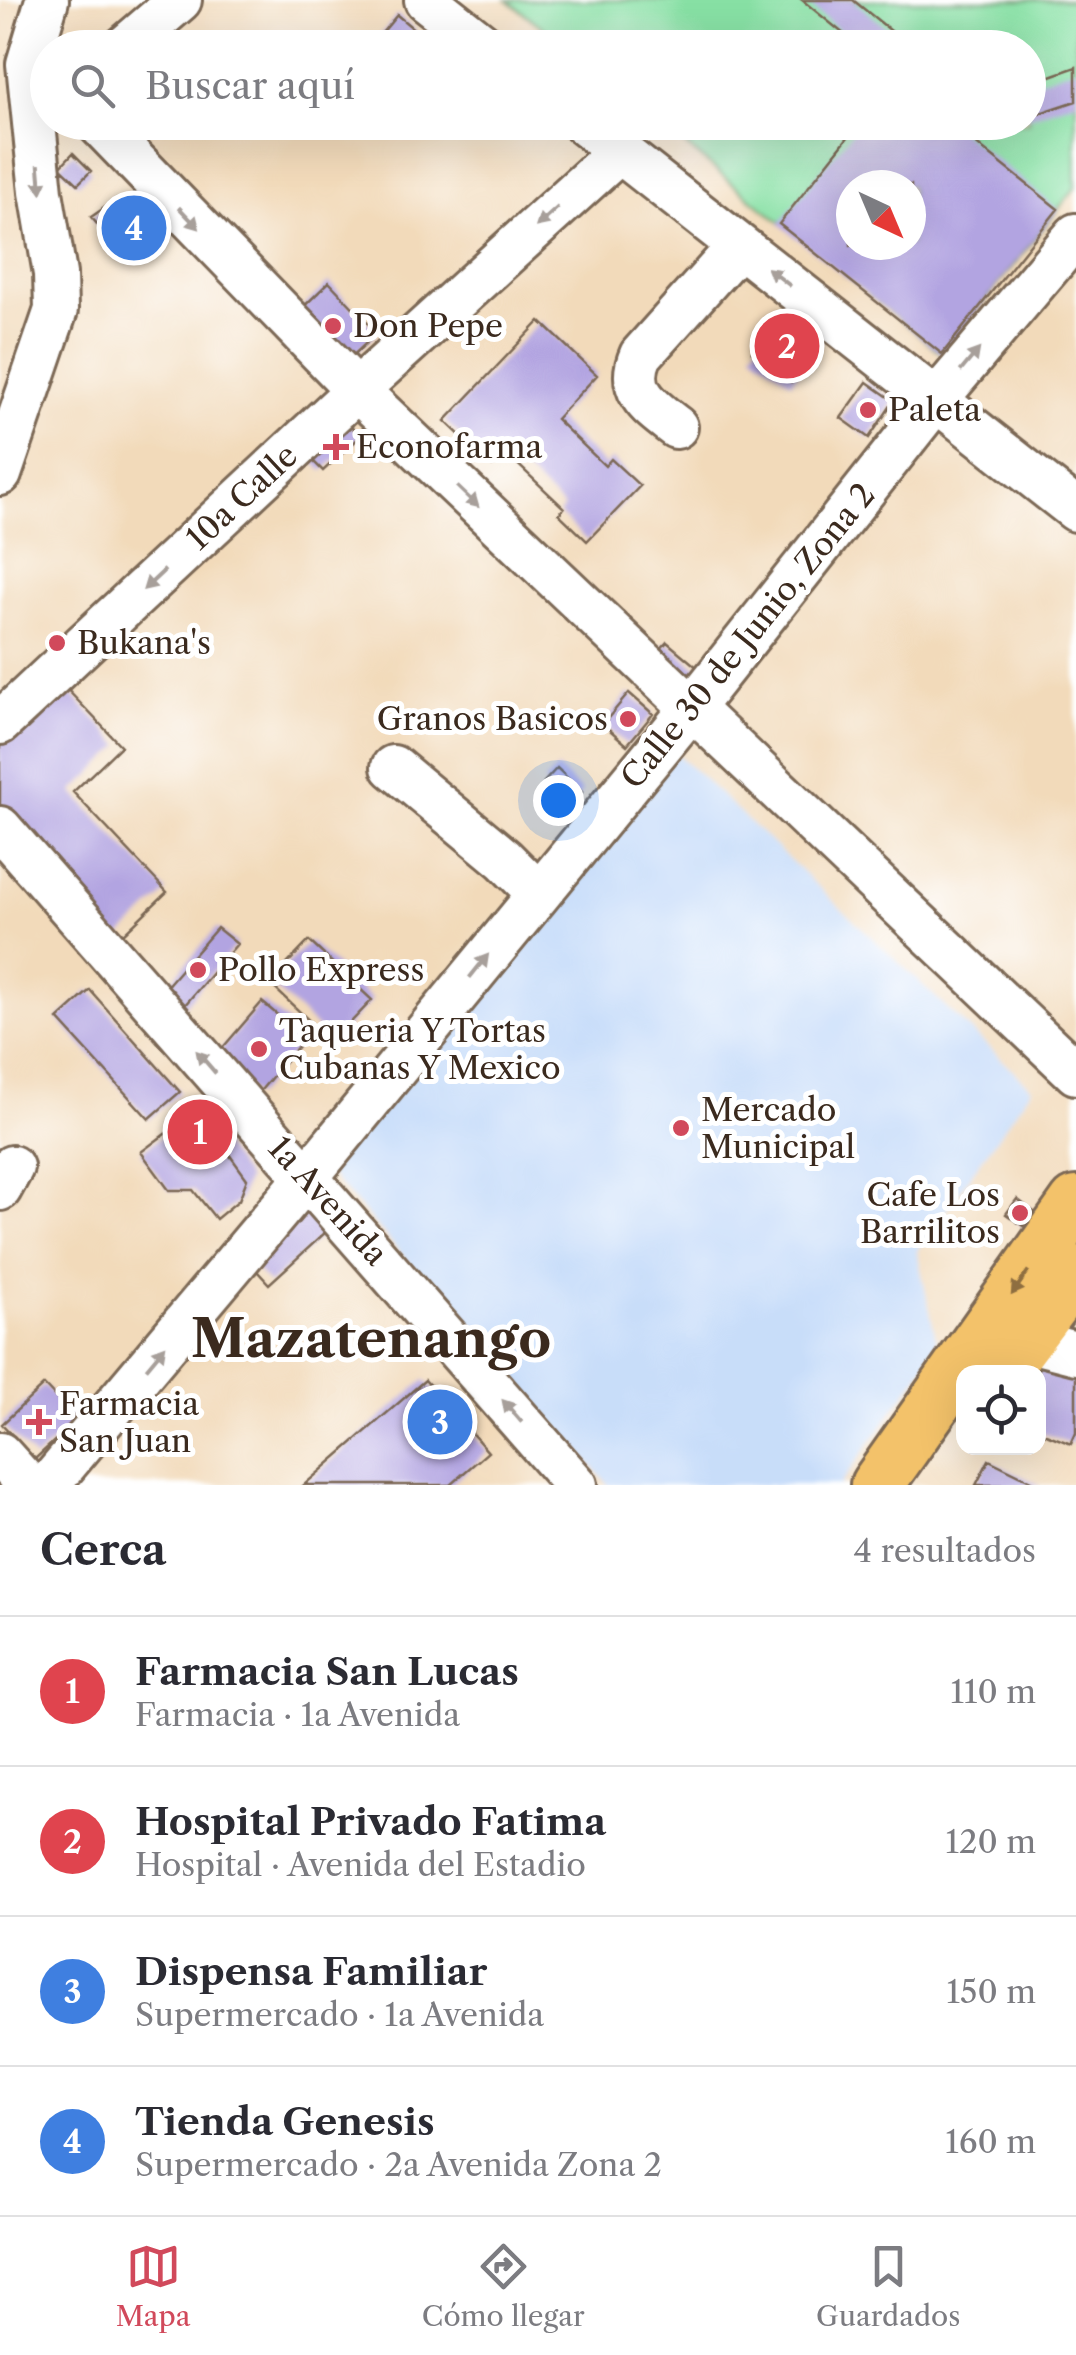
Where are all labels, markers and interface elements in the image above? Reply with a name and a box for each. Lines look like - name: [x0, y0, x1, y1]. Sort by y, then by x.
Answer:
- search box: [30, 30, 1046, 140]
- icon: search: [65, 58, 120, 113]
- text: Buscar aquí: [145, 62, 355, 109]
- one-way arrow: [32, 164, 48, 195]
- north arrow: [836, 170, 926, 260]
- pin: 4: [102, 190, 166, 266]
- one-way arrow: [177, 205, 200, 229]
- one-way arrow: [535, 205, 559, 228]
- one-way arrow: [766, 267, 792, 288]
- place label: Don Pepe: [353, 306, 503, 345]
- pin: 2: [754, 308, 820, 384]
- marker: Don Pepe: [322, 315, 344, 337]
- one-way arrow: [959, 348, 981, 373]
- place label: Paleta: [888, 390, 981, 429]
- marker: Paleta: [857, 399, 879, 421]
- place label: Econofarma: [356, 427, 543, 466]
- street label: 10a Calle: [178, 436, 305, 558]
- marker: Econofarma: [325, 436, 347, 458]
- street label: Calle 30 de Junio, Zona 2: [613, 475, 883, 796]
- one-way arrow: [456, 485, 480, 508]
- one-way arrow: [142, 568, 166, 591]
- place label: Bukana's: [77, 623, 211, 662]
- marker: Bukana's: [46, 632, 68, 654]
- place label: Granos Basicos: [377, 699, 608, 738]
- marker: Granos Basicos: [617, 708, 639, 730]
- your location: [533, 775, 584, 826]
- place label: Pollo Express: [218, 950, 424, 989]
- one-way arrow: [468, 953, 489, 978]
- marker: Pollo Express: [187, 959, 209, 981]
- place label: Taqueria Y Tortas Cubanas Y Mexico: [279, 1011, 561, 1087]
- marker: Taqueria Y Tortas Cubanas Y Mexico: [248, 1038, 270, 1060]
- one-way arrow: [195, 1050, 217, 1075]
- place label: Mercado Municipal: [701, 1090, 855, 1166]
- pin: 1: [168, 1094, 232, 1170]
- marker: Mercado Municipal: [670, 1117, 692, 1139]
- street label: 1a Avenida: [261, 1128, 396, 1273]
- place label: Cafe Los Barrilitos: [860, 1175, 1000, 1251]
- marker: Cafe Los Barrilitos: [1009, 1202, 1031, 1224]
- one-way arrow: [1011, 1269, 1030, 1296]
- district label: Mazatenango: [191, 1307, 551, 1371]
- one-way arrow: [145, 1344, 166, 1369]
- map controls: [956, 1365, 1046, 1455]
- button: locate: [956, 1365, 1046, 1455]
- place label: Farmacia San Juan: [59, 1384, 199, 1460]
- pin: 3: [408, 1384, 472, 1460]
- one-way arrow: [502, 1399, 524, 1424]
- marker: Farmacia San Juan: [28, 1411, 50, 1433]
- text: Cerca: [40, 1524, 166, 1576]
- text: 4 resultados: [854, 1531, 1036, 1570]
- text: Farmacia San Lucas: [135, 1648, 519, 1695]
- text: 1: [65, 1672, 80, 1711]
- text: 110 m: [950, 1672, 1036, 1711]
- text: Farmacia · 1a Avenida: [135, 1695, 460, 1734]
- text: Hospital Privado Fatima: [135, 1798, 606, 1845]
- text: 2: [63, 1822, 82, 1861]
- text: 120 m: [946, 1822, 1036, 1861]
- text: Hospital · Avenida del Estadio: [135, 1845, 586, 1884]
- text: Dispensa Familiar: [135, 1948, 487, 1995]
- text: 3: [63, 1972, 82, 2011]
- text: 150 m: [947, 1972, 1036, 2011]
- text: Supermercado · 1a Avenida: [135, 1995, 544, 2034]
- text: Tienda Genesis: [135, 2098, 435, 2145]
- text: 4: [63, 2122, 82, 2161]
- text: 160 m: [945, 2122, 1036, 2161]
- text: Supermercado · 2a Avenida Zona 2: [135, 2145, 662, 2184]
- tab: Mapa: [116, 2239, 191, 2333]
- tab: Cómo llegar: [422, 2239, 585, 2333]
- tab: Guardados: [816, 2239, 960, 2333]

